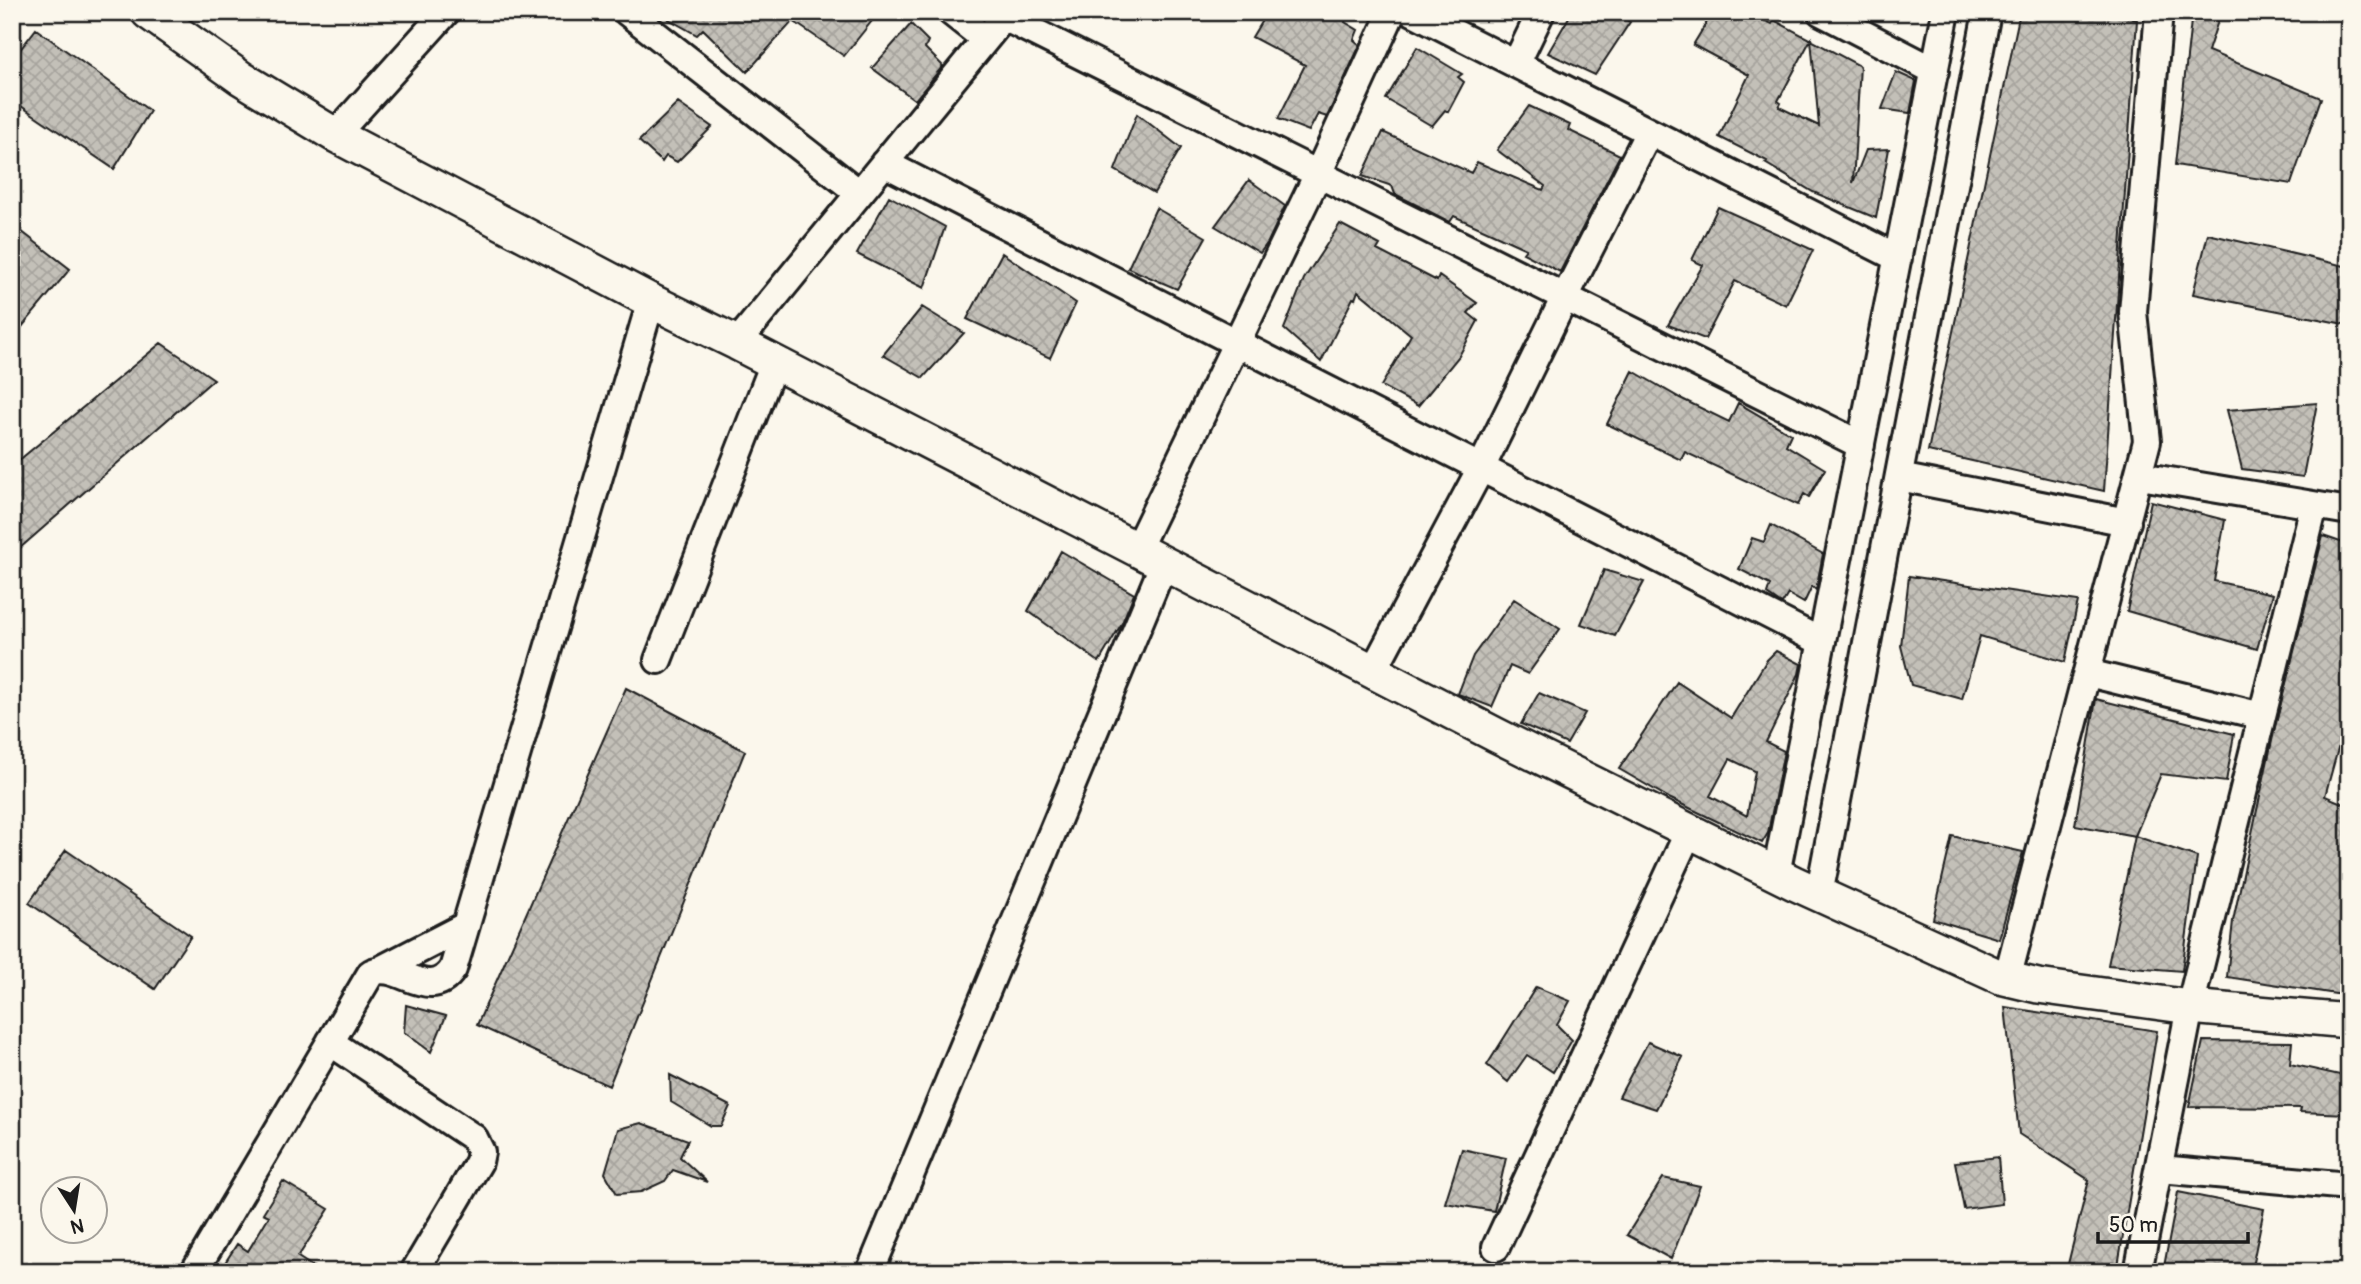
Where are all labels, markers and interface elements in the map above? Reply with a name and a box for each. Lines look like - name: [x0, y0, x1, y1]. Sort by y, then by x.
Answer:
- north arrow: [38, 1176, 108, 1246]
- scale bar: [2098, 1200, 2249, 1244]
- text: 50 m: [2109, 1212, 2158, 1239]
- text: N: [68, 1213, 86, 1239]

